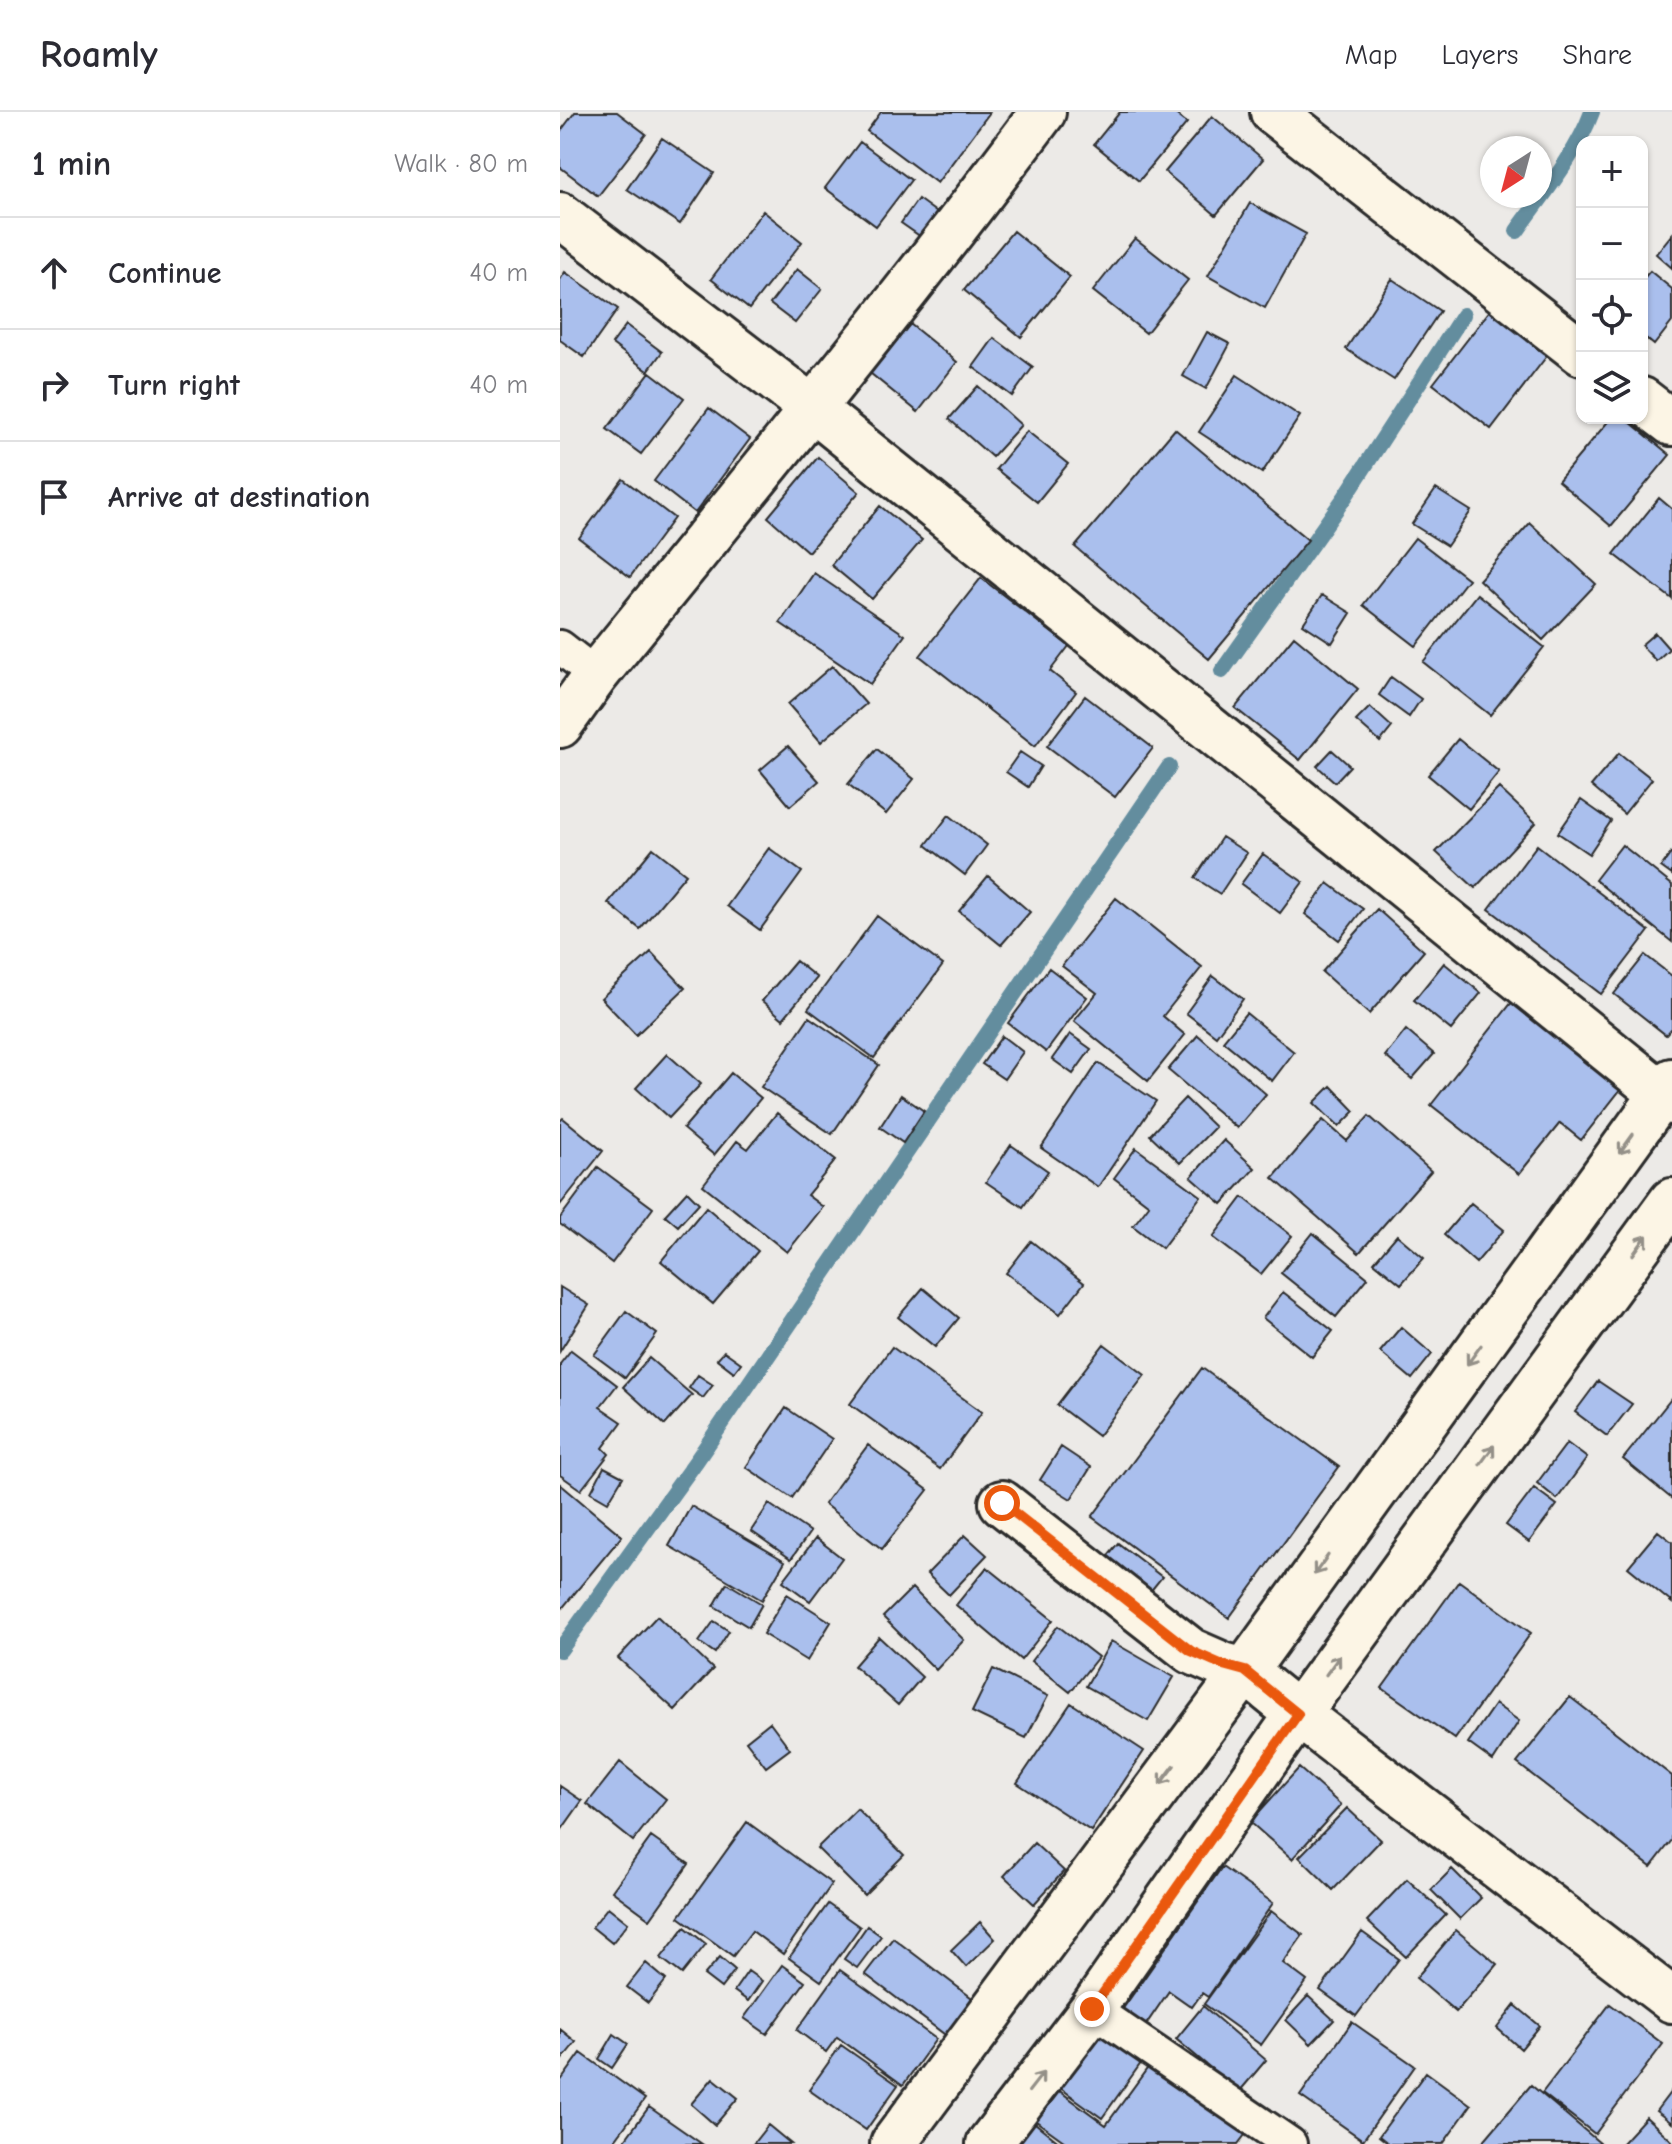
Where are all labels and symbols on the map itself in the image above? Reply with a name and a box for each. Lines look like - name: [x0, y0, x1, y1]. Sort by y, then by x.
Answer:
- north arrow: [1480, 136, 1552, 208]
- one-way arrow: [1618, 1133, 1635, 1154]
- one-way arrow: [1631, 1235, 1648, 1256]
- one-way arrow: [1465, 1343, 1482, 1365]
- one-way arrow: [1478, 1445, 1495, 1467]
- route start: [984, 1485, 1020, 1521]
- one-way arrow: [1313, 1554, 1329, 1576]
- one-way arrow: [1325, 1655, 1342, 1677]
- one-way arrow: [1159, 1764, 1176, 1785]
- route end: [1074, 1991, 1110, 2027]
- one-way arrow: [1028, 2072, 1045, 2093]

